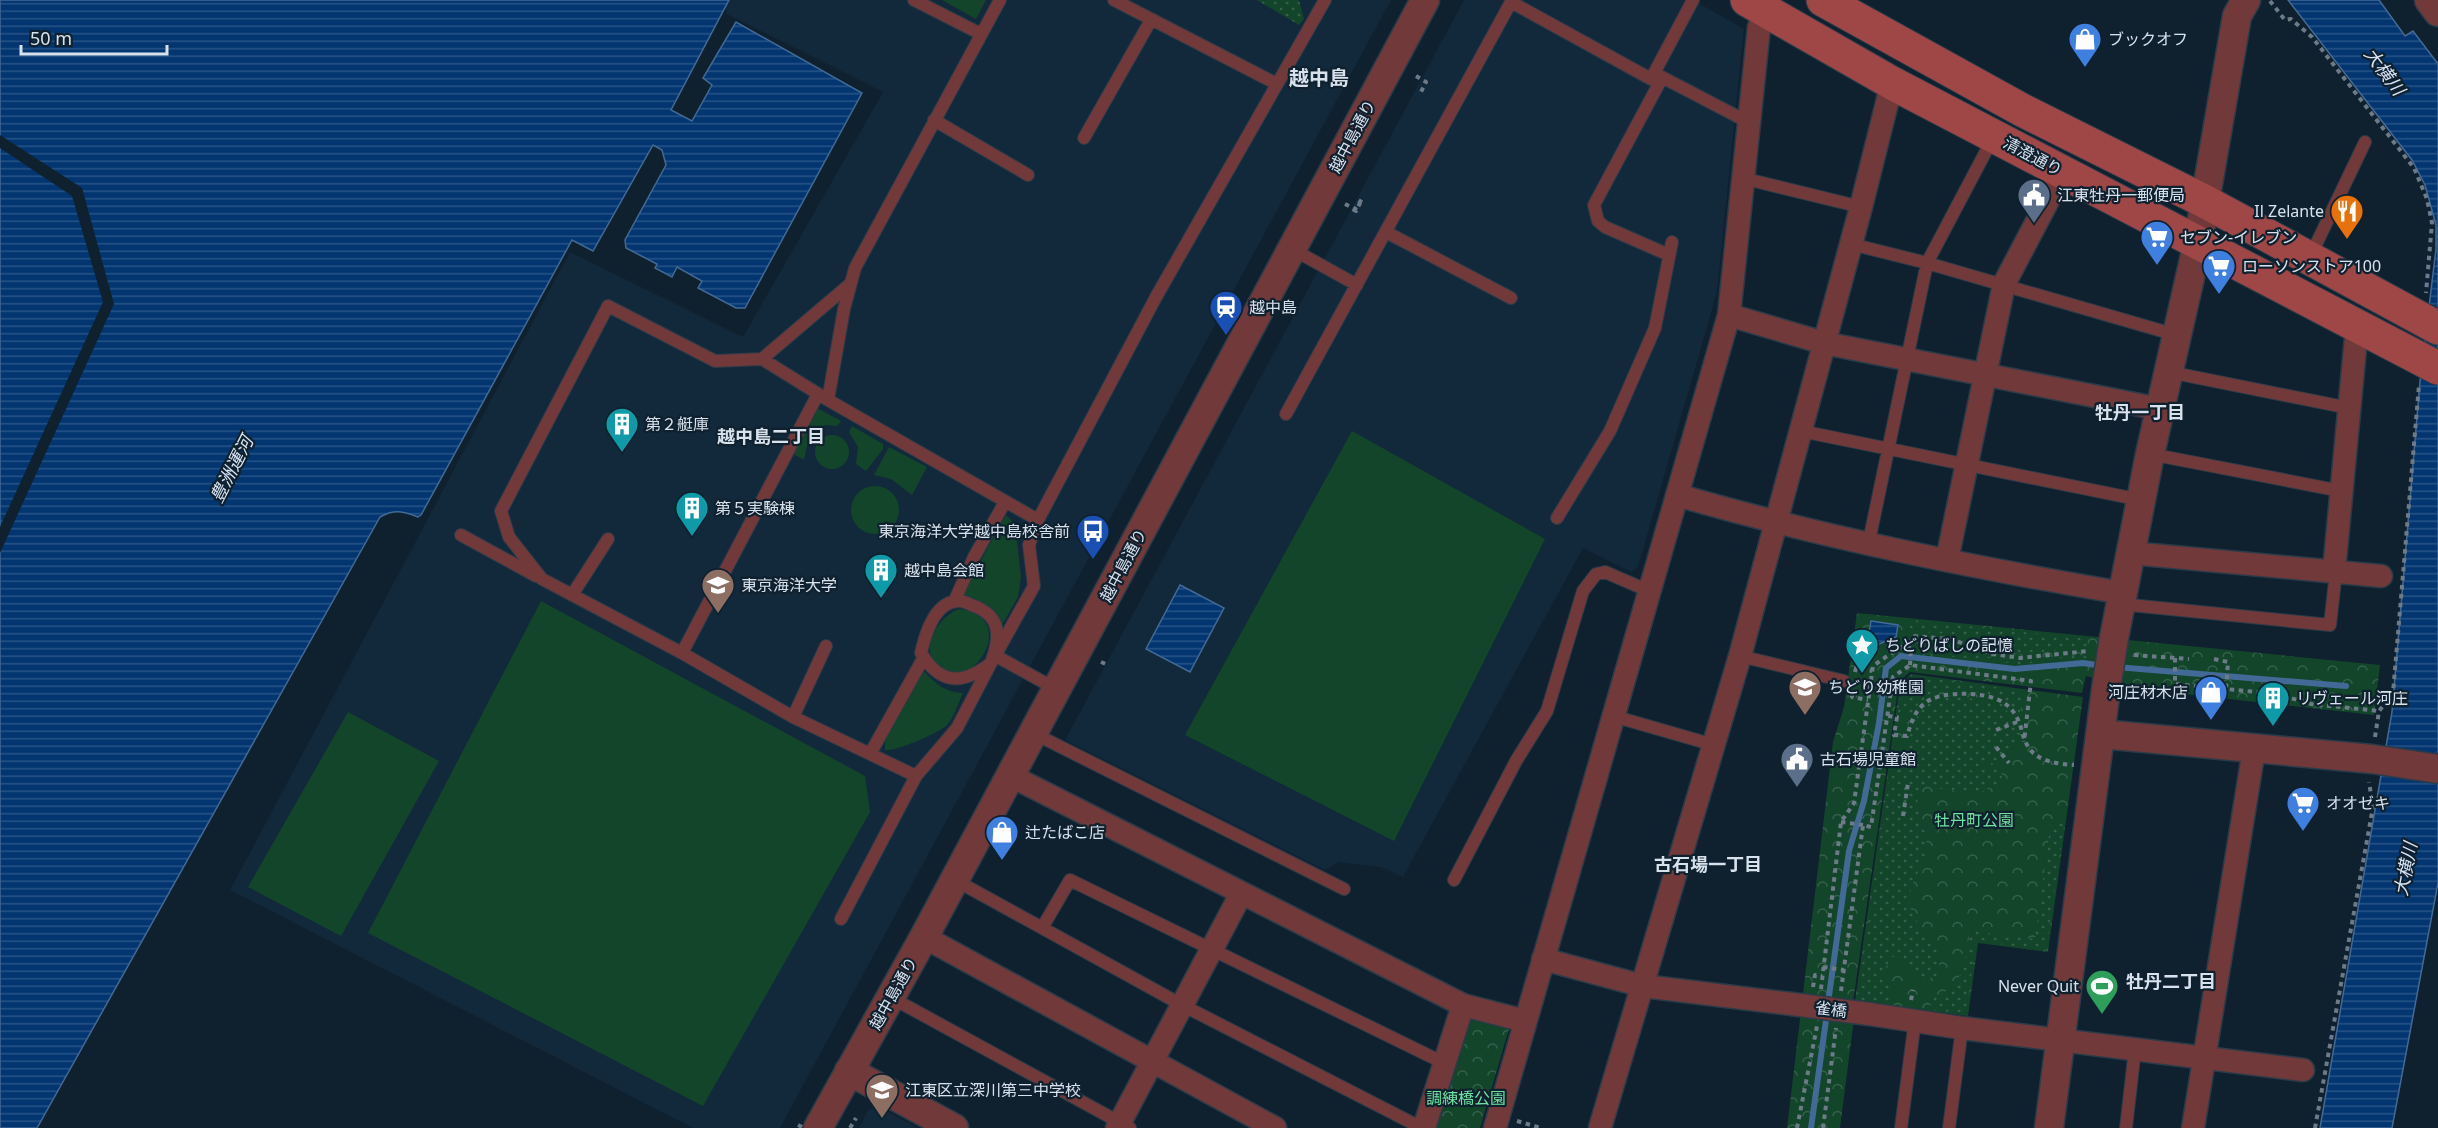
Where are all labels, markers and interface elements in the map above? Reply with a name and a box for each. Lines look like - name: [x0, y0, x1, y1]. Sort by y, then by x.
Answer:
- scale bar: [21, 18, 166, 56]
- shop icon: ブックオフ: [2067, 21, 2103, 68]
- text: 50 m: [30, 26, 72, 50]
- place label: ブックオフ: [2108, 28, 2188, 50]
- water label: 大横川: [2359, 42, 2412, 101]
- district label: 越中島: [1289, 64, 1349, 91]
- street label: 越中島通り: [1324, 96, 1380, 176]
- street label: 清澄通り: [2000, 131, 2066, 181]
- public building icon: 江東牡丹一郵便局: [2016, 177, 2052, 224]
- place label: 江東牡丹一郵便局: [2057, 184, 2185, 206]
- restaurant icon: Il Zelante: [2329, 193, 2365, 240]
- place label: Il Zelante: [2254, 200, 2324, 222]
- supermarket icon: セブン-イレブン: [2139, 219, 2175, 266]
- place label: セブン-イレブン: [2180, 226, 2297, 248]
- supermarket icon: ローソンストア100: [2201, 248, 2237, 295]
- place label: ローソンストア100: [2242, 255, 2381, 277]
- station icon: 越中島: [1208, 289, 1244, 336]
- place label: 越中島: [1249, 296, 1297, 318]
- district label: 牡丹一丁目: [2095, 400, 2185, 424]
- building icon: 第２艇庫: [604, 406, 640, 453]
- place label: 第２艇庫: [645, 413, 709, 435]
- district label: 越中島二丁目: [717, 424, 825, 448]
- water label: 豊洲運河: [204, 429, 259, 507]
- building icon: 第５実験棟: [674, 490, 710, 537]
- place label: 第５実験棟: [715, 497, 795, 519]
- bus stop icon: 東京海洋大学越中島校舎前: [1075, 513, 1111, 560]
- place label: 東京海洋大学越中島校舎前: [878, 520, 1070, 542]
- street label: 越中島通り: [1095, 525, 1151, 605]
- building icon: 越中島会館: [863, 552, 899, 599]
- place label: 越中島会館: [904, 559, 984, 581]
- school or university icon: 東京海洋大学: [700, 567, 736, 614]
- place label: 東京海洋大学: [741, 574, 837, 596]
- place icon: ちどりばしの記憶: [1844, 627, 1880, 674]
- place label: ちどりばしの記憶: [1885, 634, 2013, 656]
- school or university icon: ちどり幼稚園: [1787, 669, 1823, 716]
- shop icon: 河庄材木店: [2193, 674, 2229, 721]
- place label: ちどり幼稚園: [1828, 676, 1924, 698]
- building icon: リヴェール河庄: [2255, 680, 2291, 727]
- place label: 河庄材木店: [2108, 681, 2188, 703]
- place label: リヴェール河庄: [2296, 687, 2408, 709]
- public building icon: 古石場児童館: [1779, 741, 1815, 788]
- place label: 古石場児童館: [1820, 748, 1916, 770]
- supermarket icon: オオゼキ: [2285, 785, 2321, 832]
- place label: オオゼキ: [2326, 792, 2390, 814]
- park label: 牡丹町公園: [1934, 809, 2014, 831]
- shop icon: 辻たばこ店: [984, 814, 1020, 861]
- place label: 辻たばこ店: [1025, 821, 1105, 843]
- water label: 大横川: [2388, 838, 2422, 898]
- district label: 古石場一丁目: [1654, 852, 1762, 876]
- street label: 越中島通り: [864, 953, 922, 1033]
- sports icon: Never Quit: [2084, 968, 2120, 1015]
- district label: 牡丹二丁目: [2126, 969, 2216, 993]
- place label: Never Quit: [1998, 975, 2079, 997]
- street label: 雀橋: [1814, 996, 1848, 1022]
- school or university icon: 江東区立深川第三中学校: [864, 1072, 900, 1119]
- place label: 江東区立深川第三中学校: [905, 1079, 1081, 1101]
- park label: 調練橋公園: [1426, 1087, 1506, 1109]

